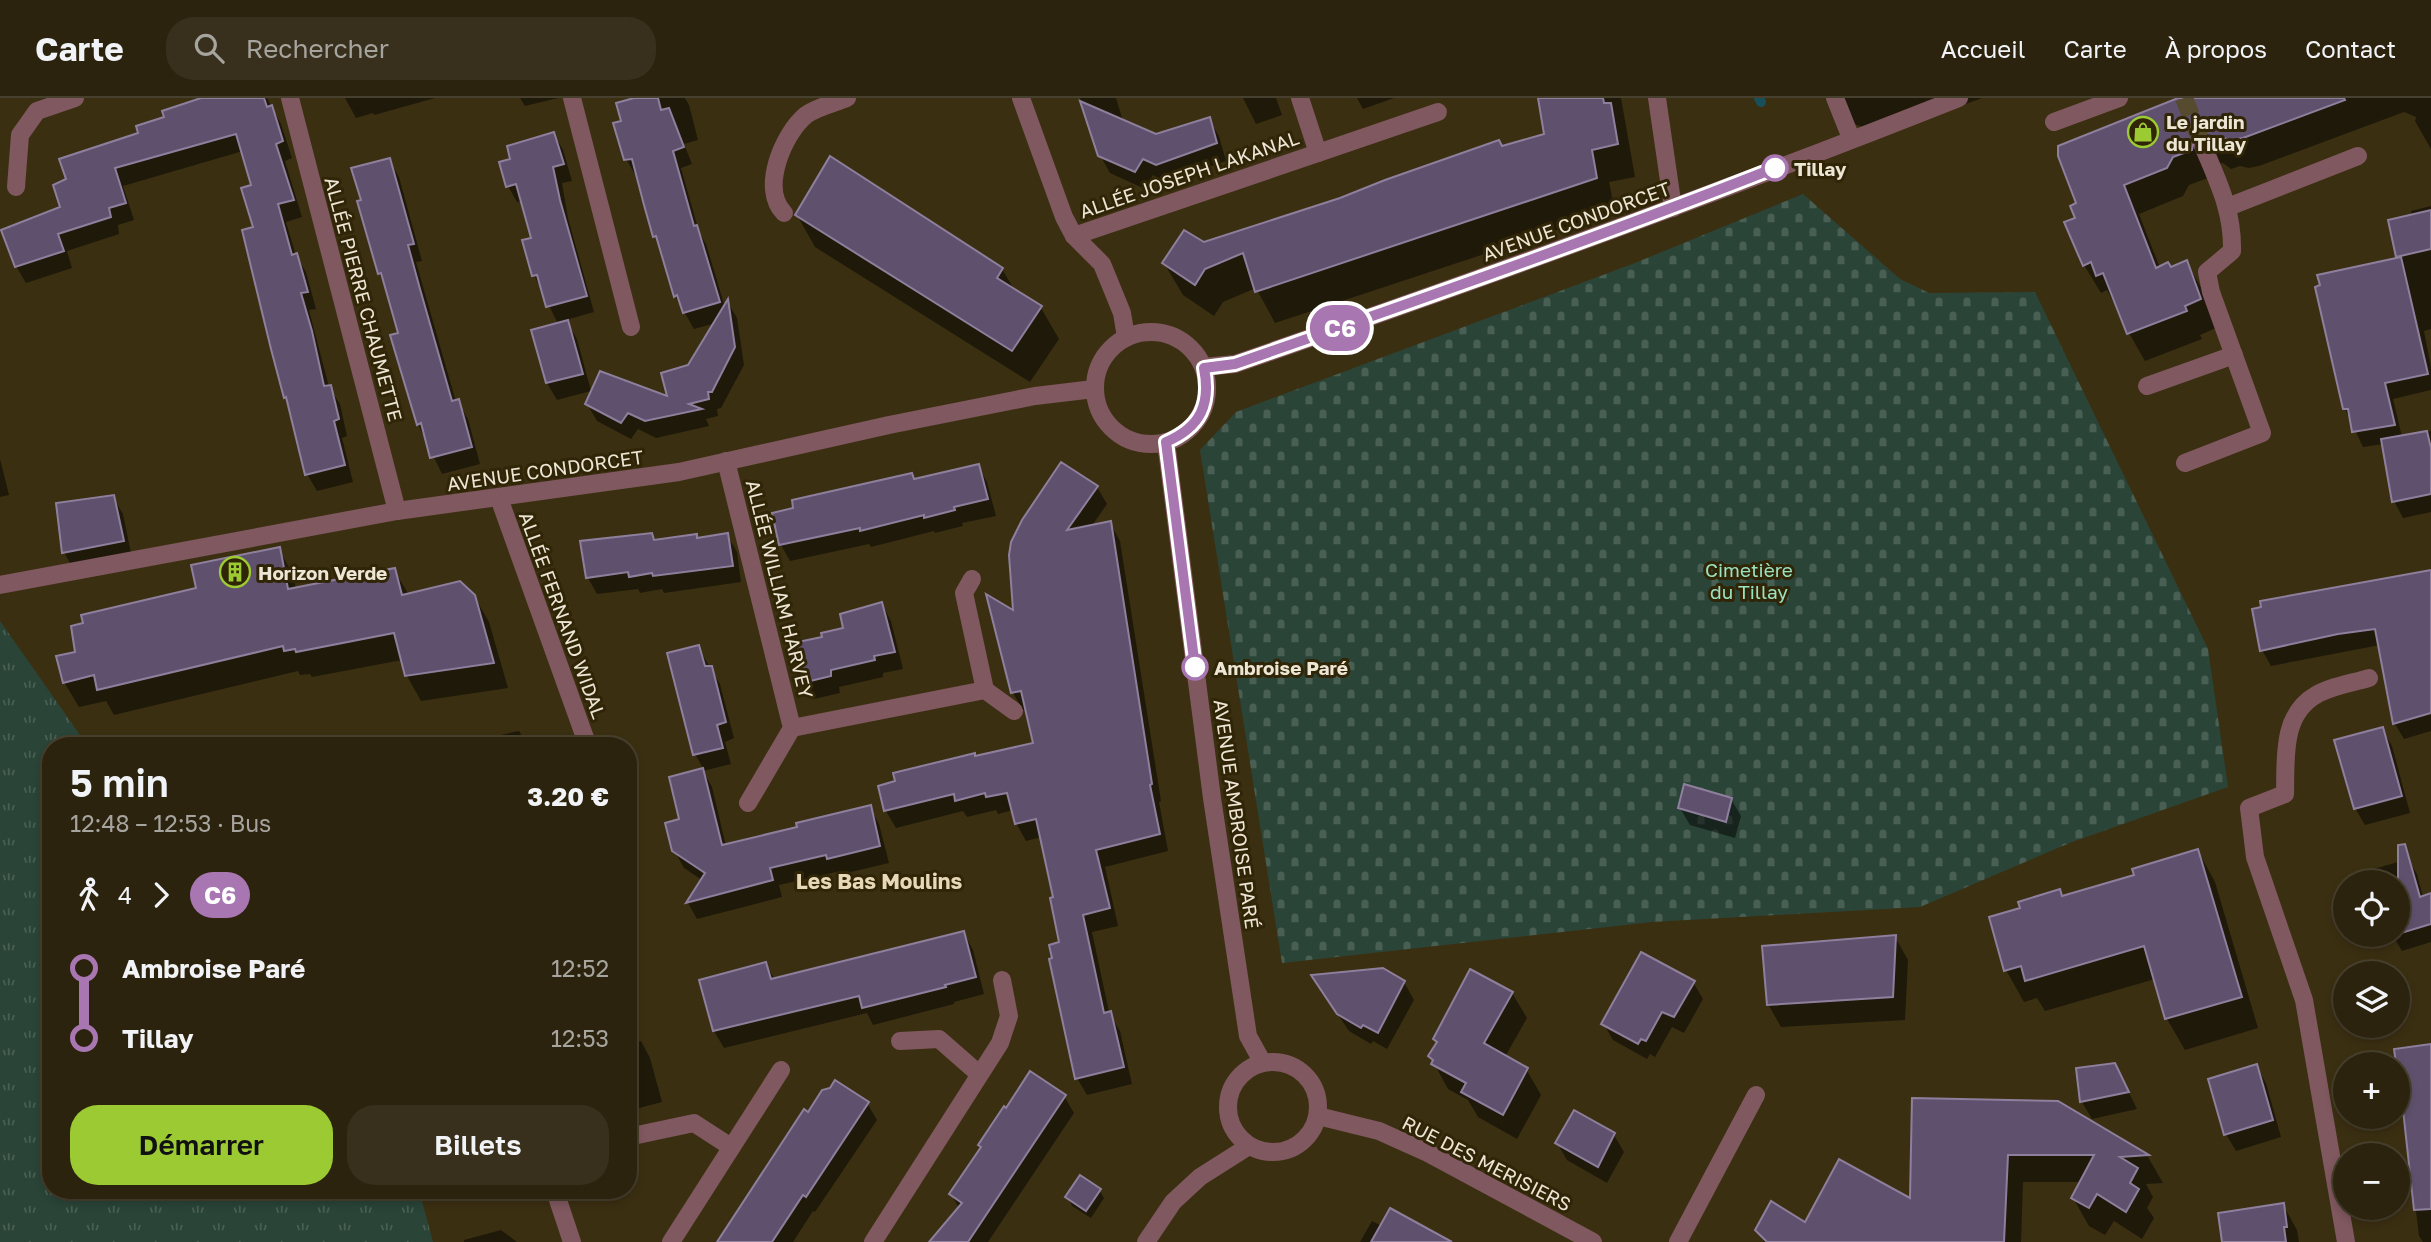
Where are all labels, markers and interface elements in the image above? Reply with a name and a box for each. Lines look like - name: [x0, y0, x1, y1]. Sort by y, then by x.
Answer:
- search box: [166, 17, 656, 80]
- text: Carte: [35, 29, 124, 68]
- icon: search: [190, 29, 228, 67]
- text: Rechercher: [246, 33, 389, 64]
- text: Accueil: [1941, 34, 2025, 63]
- text: Carte: [2063, 34, 2127, 63]
- text: À propos: [2165, 34, 2267, 63]
- text: Contact: [2305, 34, 2396, 63]
- place label: Le jardin du Tillay: [2166, 110, 2247, 155]
- shop icon: Le jardin du Tillay: [2126, 115, 2160, 149]
- street label: ALLÉE JOSEPH LAKANAL: [1076, 126, 1302, 222]
- marker: Tillay: [1762, 155, 1788, 181]
- place label: Tillay: [1794, 157, 1847, 180]
- street label: ALLÉE PIERRE CHAUMETTE: [320, 174, 408, 424]
- street label: AVENUE CONDORCET: [1479, 176, 1673, 266]
- line badge: C6: [1308, 305, 1372, 351]
- text: C6: [1324, 313, 1356, 342]
- street label: AVENUE CONDORCET: [445, 445, 645, 495]
- street label: ALLÉE WILLIAM HARVEY: [742, 477, 818, 701]
- street label: ALLÉE FERNAND WIDAL: [515, 508, 611, 722]
- building icon: Horizon Verde: [218, 555, 252, 589]
- park label: Cimetière du Tillay: [1705, 558, 1793, 603]
- place label: Horizon Verde: [258, 561, 387, 584]
- marker: Ambroise Paré: [1182, 654, 1208, 680]
- place label: Ambroise Paré: [1214, 656, 1348, 679]
- street label: AVENUE AMBROISE PARÉ: [1210, 698, 1264, 930]
- text: 5 min: [70, 760, 169, 805]
- text: 3.20 €: [527, 781, 609, 812]
- text: 12:48 – 12:53 · Bus: [70, 809, 271, 837]
- district label: Les Bas Moulins: [796, 868, 962, 894]
- map controls: [2333, 870, 2410, 1220]
- button: locate: [2333, 870, 2410, 947]
- icon: walk: [70, 876, 108, 914]
- icon: forward: [142, 876, 180, 914]
- text: C6: [204, 880, 236, 909]
- text: 4: [118, 881, 132, 909]
- text: Ambroise Paré: [122, 953, 305, 984]
- text: 12:52: [551, 954, 609, 982]
- button: layers: [2333, 961, 2410, 1038]
- text: Tillay: [122, 1023, 194, 1054]
- text: 12:53: [551, 1024, 609, 1052]
- button: +: [2333, 1052, 2410, 1129]
- button: Démarrer: [70, 1105, 333, 1185]
- button: Billets: [347, 1105, 609, 1185]
- street label: RUE DES MERISIERS: [1399, 1110, 1575, 1216]
- button: −: [2333, 1143, 2410, 1220]

